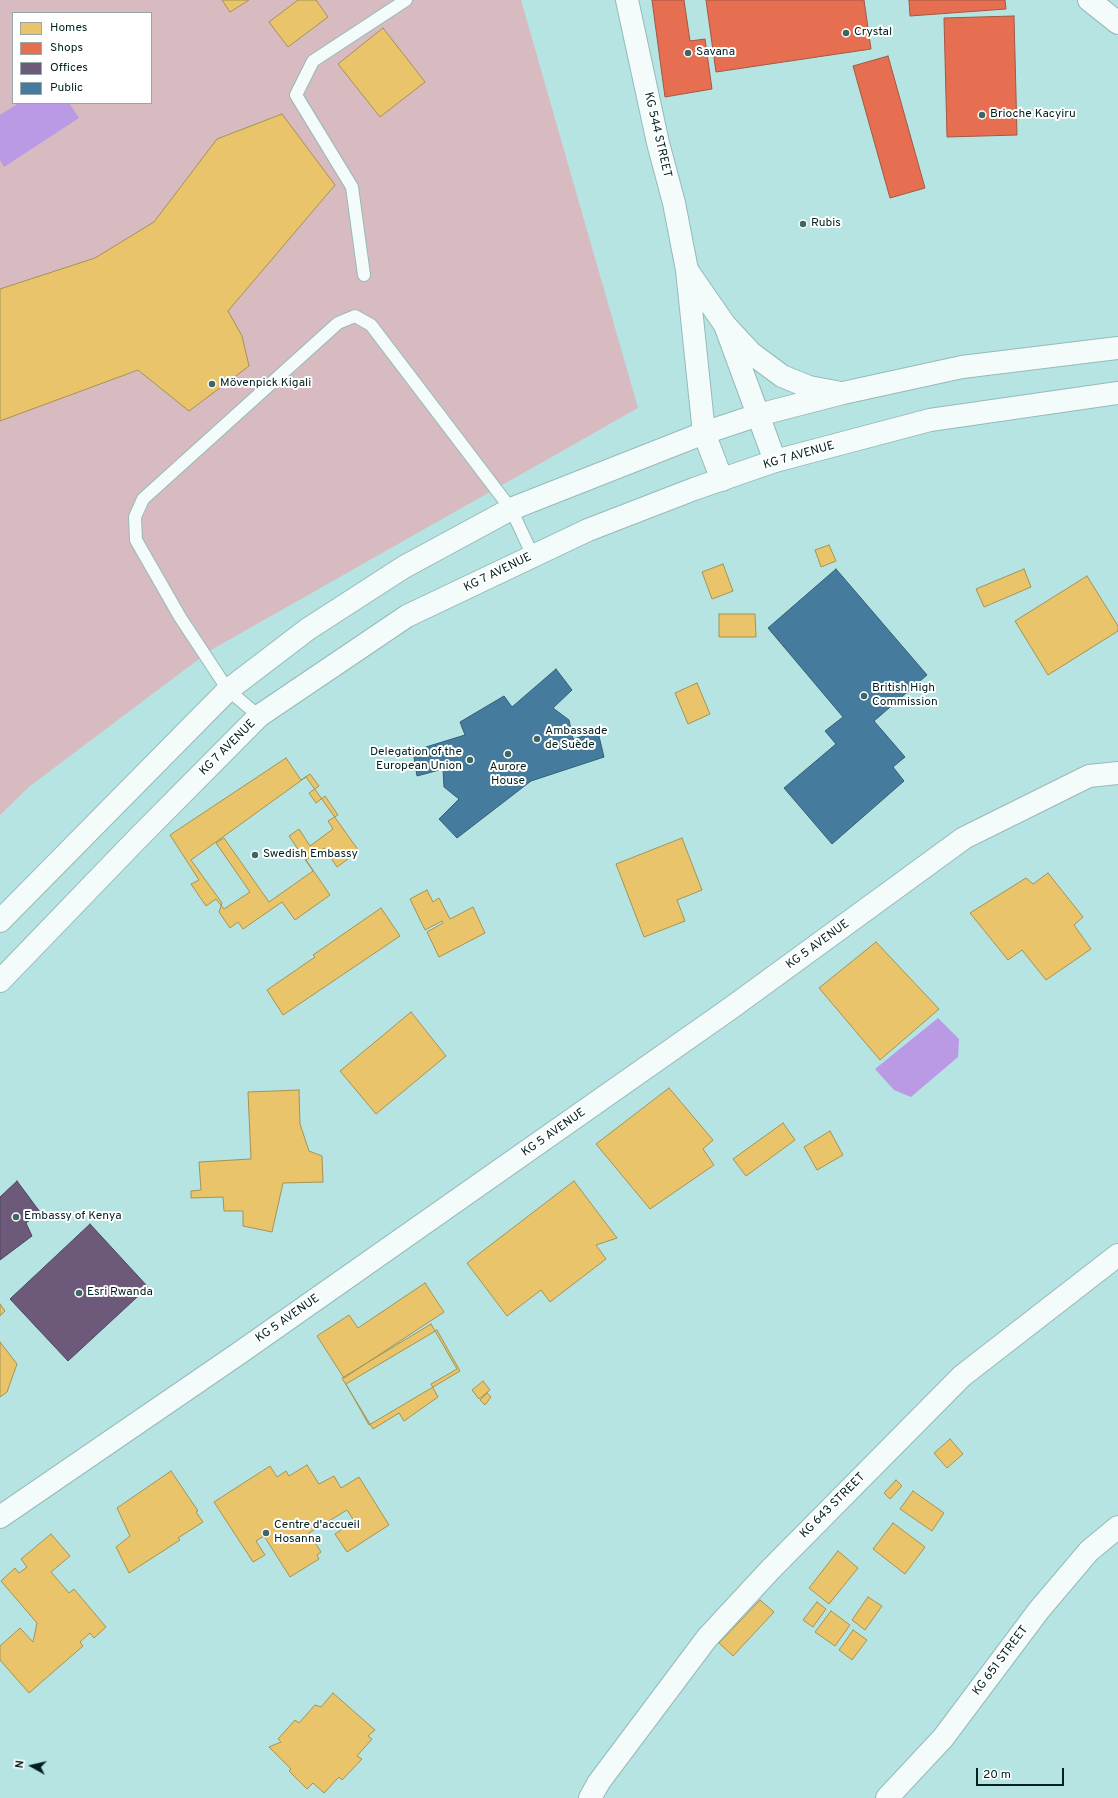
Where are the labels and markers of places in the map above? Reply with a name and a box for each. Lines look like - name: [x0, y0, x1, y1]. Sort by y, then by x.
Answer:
- place label: Crystal: [854, 26, 892, 40]
- marker: Crystal: [841, 28, 851, 38]
- place label: Savana: [696, 46, 735, 60]
- marker: Savana: [683, 48, 693, 58]
- place label: Brioche Kacyiru: [990, 108, 1076, 122]
- marker: Brioche Kacyiru: [977, 110, 987, 120]
- place label: Rubis: [811, 217, 841, 231]
- marker: Rubis: [798, 219, 808, 229]
- place label: Mövenpick Kigali: [220, 377, 311, 391]
- marker: Mövenpick Kigali: [207, 379, 217, 389]
- place label: British High Commission: [872, 682, 938, 710]
- marker: British High Commission: [859, 691, 869, 701]
- place label: Ambassade de Suède: [545, 725, 607, 753]
- marker: Ambassade de Suède: [532, 734, 542, 744]
- place label: Delegation of the European Union: [370, 746, 462, 774]
- marker: Aurore House: [503, 749, 513, 759]
- marker: Delegation of the European Union: [465, 755, 475, 765]
- place label: Aurore House: [490, 761, 526, 789]
- place label: Swedish Embassy: [263, 848, 358, 862]
- marker: Swedish Embassy: [250, 850, 260, 860]
- place label: Embassy of Kenya: [24, 1210, 121, 1224]
- marker: Embassy of Kenya: [11, 1212, 21, 1222]
- place label: Esri Rwanda: [87, 1286, 153, 1300]
- marker: Esri Rwanda: [74, 1288, 84, 1298]
- place label: Centre d'accueil Hosanna: [274, 1519, 360, 1547]
- marker: Centre d'accueil Hosanna: [261, 1528, 271, 1538]

